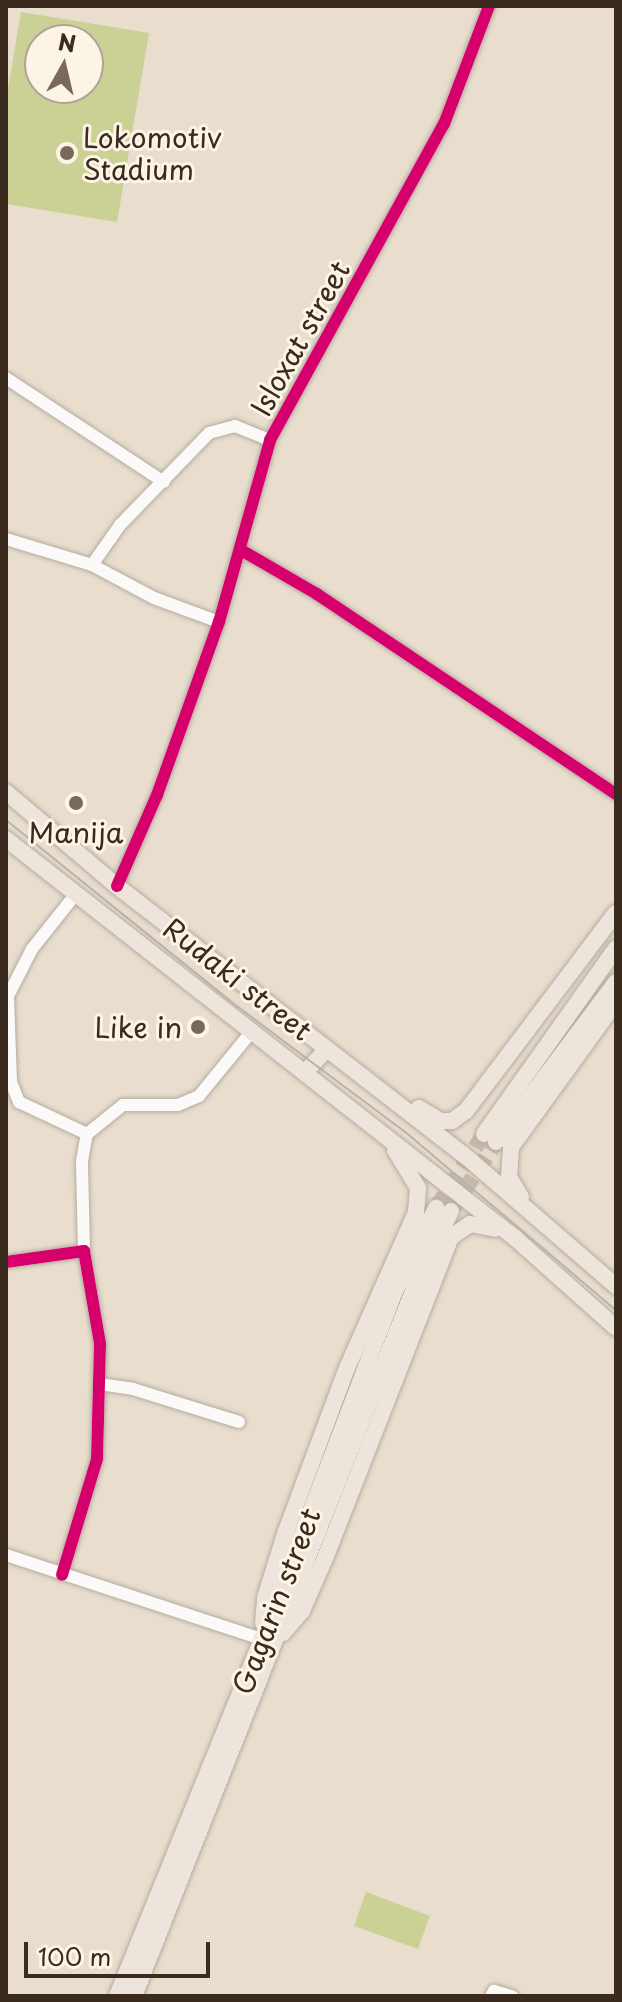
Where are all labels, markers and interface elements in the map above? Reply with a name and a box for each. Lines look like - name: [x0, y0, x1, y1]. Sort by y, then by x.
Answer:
- north arrow: [24, 24, 104, 104]
- text: N: [56, 24, 78, 59]
- place label: Lokomotiv Stadium: [83, 120, 222, 186]
- marker: Lokomotiv Stadium: [58, 144, 76, 162]
- street label: Isloxat street: [243, 254, 357, 422]
- marker: Manija: [67, 794, 85, 812]
- place label: Manija: [29, 815, 123, 849]
- street label: Rudaki street: [156, 910, 320, 1048]
- place label: Like in: [93, 1010, 182, 1044]
- marker: Like in: [189, 1018, 207, 1036]
- street label: Gagarin street: [225, 1503, 327, 1699]
- scale bar: [28, 1926, 214, 1976]
- text: 100 m: [38, 1938, 111, 1974]

